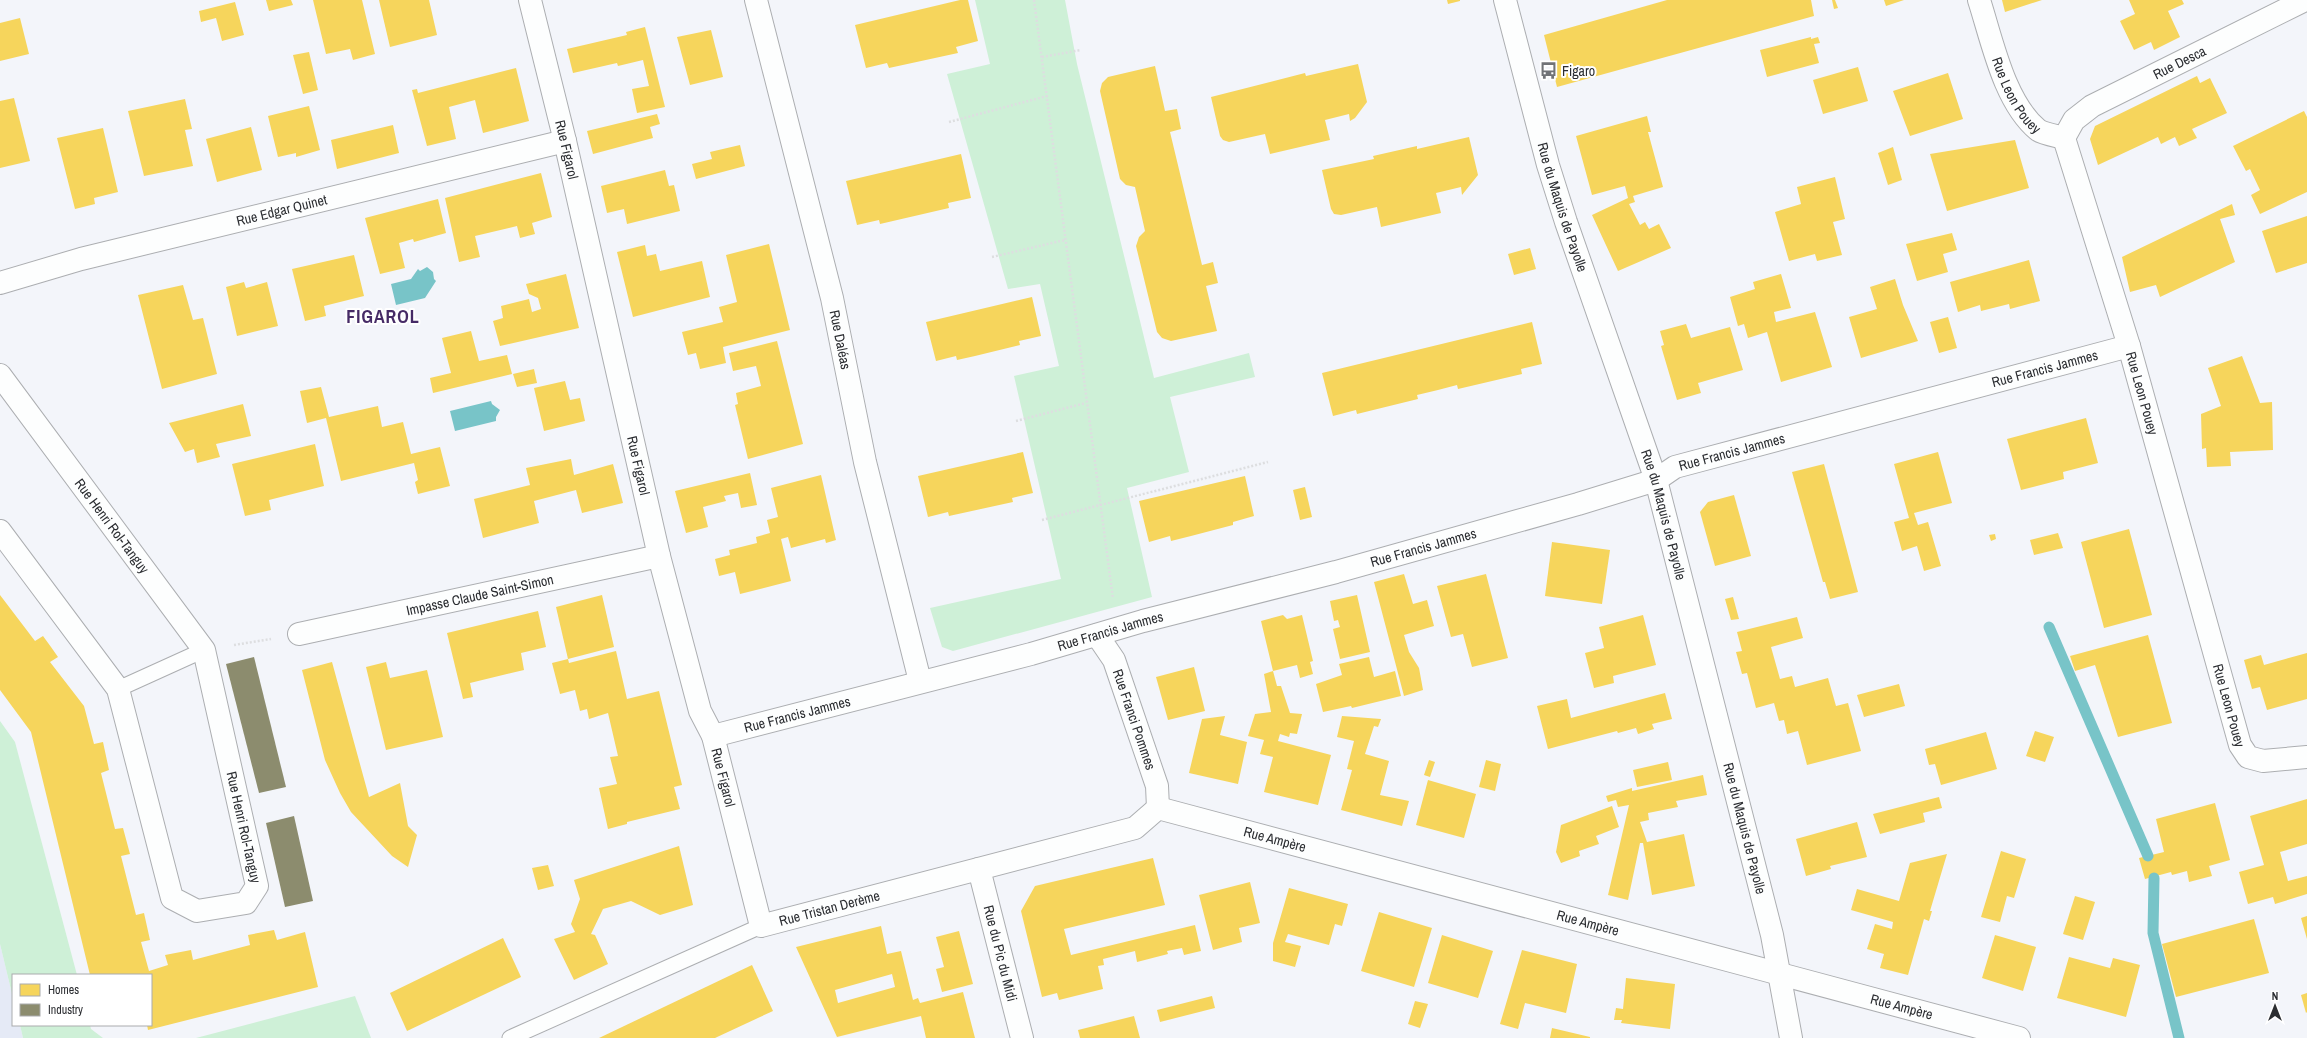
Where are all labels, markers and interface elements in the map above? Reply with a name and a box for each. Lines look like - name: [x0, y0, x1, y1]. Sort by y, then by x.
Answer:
- street label: Rue Desca: [2150, 42, 2209, 83]
- street label: Rue Leon Pouey: [1988, 55, 2045, 138]
- bus stop icon: Figaro: [1539, 61, 1559, 81]
- place label: Figaro: [1562, 62, 1595, 80]
- street label: Rue Figarol: [551, 118, 582, 181]
- street label: Rue du Maquis de Payolle: [1534, 141, 1592, 274]
- street label: Rue Edgar Quinet: [234, 190, 329, 230]
- district label: FIGAROL: [346, 304, 420, 329]
- street label: Rue Daléas: [826, 308, 855, 371]
- street label: Rue Francis Jammes: [1990, 346, 2100, 391]
- street label: Rue Leon Pouey: [2122, 350, 2162, 437]
- street label: Rue Francis Jammes: [1677, 429, 1787, 475]
- street label: Rue Figarol: [623, 434, 654, 497]
- street label: Rue du Maquis de Payolle: [1637, 447, 1690, 582]
- street label: Rue Henri Rol-Tanguy: [71, 475, 153, 577]
- street label: Rue Francis Jammes: [1368, 524, 1479, 571]
- street label: Impasse Claude Saint-Simon: [405, 570, 555, 620]
- street label: Rue Francis Jammes: [1055, 607, 1165, 655]
- street label: Rue Leon Pouey: [2209, 662, 2249, 749]
- street label: Rue Franci Pommes: [1109, 667, 1160, 772]
- street label: Rue Francis Jammes: [742, 692, 853, 737]
- street label: Rue Figarol: [707, 746, 740, 809]
- street label: Rue du Maquis de Payolle: [1719, 761, 1770, 896]
- street label: Rue Henri Rol-Tanguy: [223, 770, 265, 885]
- street label: Rue Ampère: [1242, 822, 1308, 856]
- street label: Rue Tristan Derème: [777, 886, 882, 930]
- street label: Rue du Pic du Midi: [980, 903, 1021, 1003]
- street label: Rue Ampère: [1555, 906, 1621, 940]
- legend: [12, 974, 152, 1026]
- text: Homes: [48, 982, 79, 998]
- north arrow: [2255, 986, 2295, 1026]
- text: N: [2272, 989, 2278, 1003]
- street label: Rue Ampère: [1869, 990, 1935, 1024]
- text: Industry: [48, 1002, 83, 1018]

